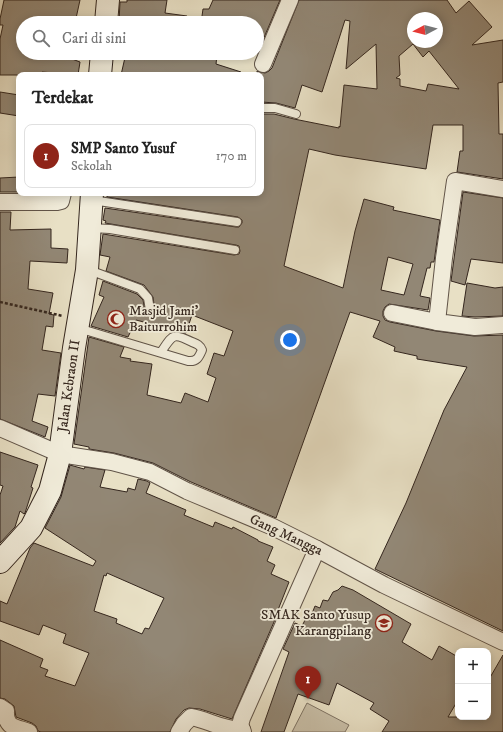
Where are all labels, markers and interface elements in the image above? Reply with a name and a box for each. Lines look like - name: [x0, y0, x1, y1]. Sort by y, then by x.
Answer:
- north arrow: [407, 12, 443, 48]
- search box: [16, 16, 264, 60]
- icon: search: [30, 27, 52, 49]
- text: Cari di sini: [62, 29, 126, 48]
- text: Terdekat: [32, 87, 93, 109]
- text: SMP Santo Yusuf: [71, 139, 175, 158]
- text: 1: [44, 148, 48, 164]
- text: 170 m: [216, 148, 247, 164]
- text: Sekolah: [71, 158, 112, 174]
- place label: Masjid Jami' Baiturrohim: [129, 302, 199, 336]
- mosque icon: Masjid Jami' Baiturrohim: [106, 309, 126, 329]
- your location: [280, 330, 300, 350]
- street label: Jalan Kebraon II: [53, 338, 84, 436]
- street label: Gang Mangga: [247, 510, 325, 560]
- place label: SMAK Santo Yusup Karangpilang: [261, 606, 371, 640]
- school or university icon: SMAK Santo Yusup Karangpilang: [374, 613, 394, 633]
- map controls: [455, 648, 491, 720]
- button: +: [455, 648, 491, 684]
- pin: 1: [295, 666, 321, 699]
- button: −: [455, 684, 491, 720]

